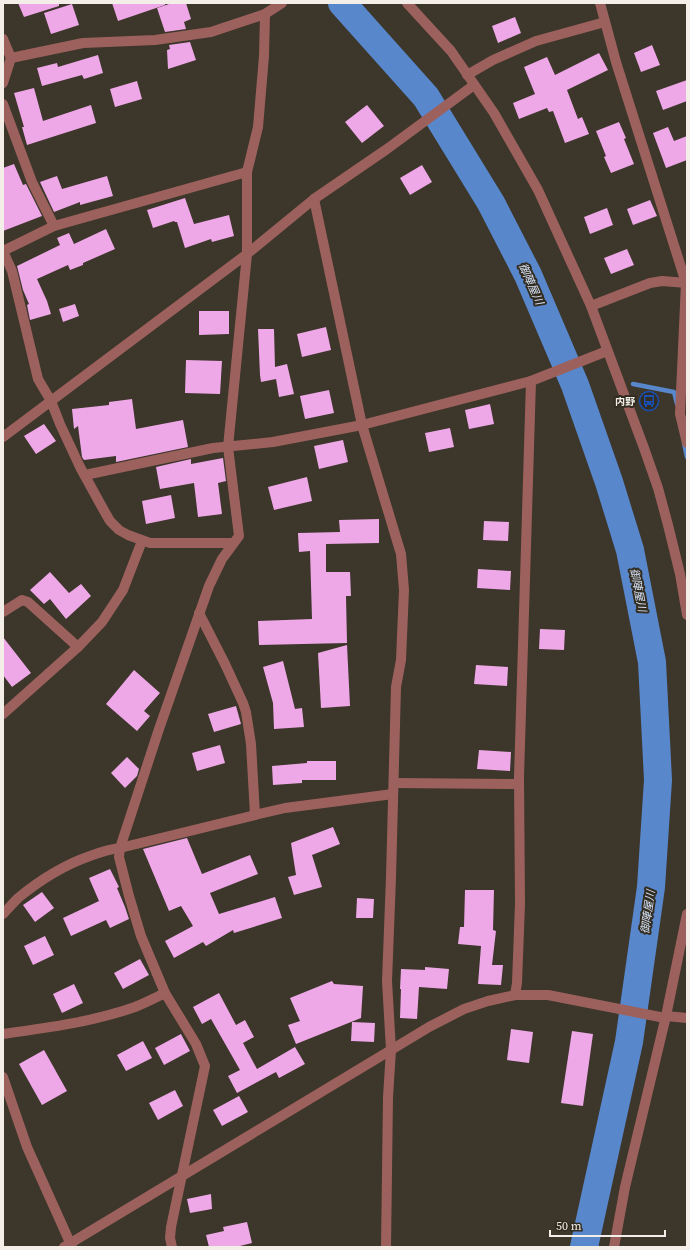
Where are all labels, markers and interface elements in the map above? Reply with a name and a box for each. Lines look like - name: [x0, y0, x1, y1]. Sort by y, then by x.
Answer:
- water label: 御陣屋川: [515, 261, 547, 308]
- bus stop icon: 内野: [638, 390, 660, 412]
- place label: 内野: [615, 395, 636, 408]
- water label: 御陣屋川: [626, 567, 650, 614]
- water label: 御陣屋川: [638, 888, 659, 935]
- scale bar: [550, 1212, 665, 1238]
- text: 50 m: [556, 1218, 582, 1234]

